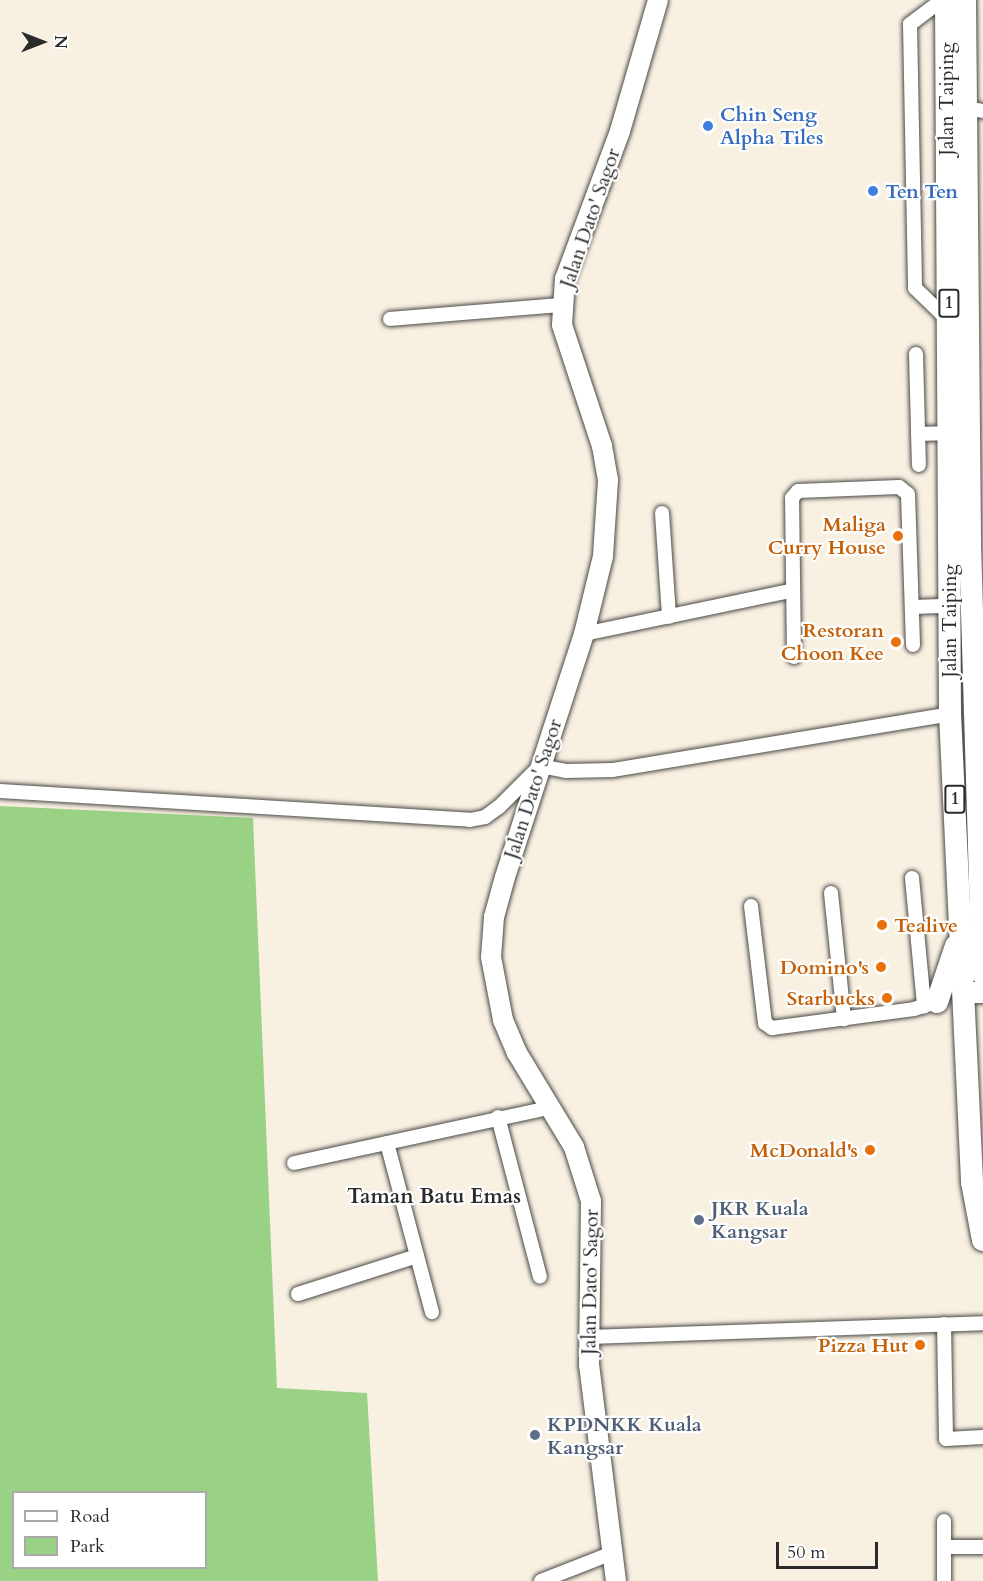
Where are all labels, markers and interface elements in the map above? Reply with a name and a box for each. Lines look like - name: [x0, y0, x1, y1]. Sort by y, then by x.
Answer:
- north arrow: [12, 12, 72, 72]
- text: N: [49, 35, 71, 49]
- street label: Jalan Taiping: [934, 42, 958, 156]
- place label: Chin Seng Alpha Tiles: [720, 102, 823, 149]
- marker: Chin Seng Alpha Tiles: [701, 119, 715, 133]
- street label: Jalan Dato' Sagor: [555, 145, 625, 291]
- place label: Ten Ten: [885, 179, 958, 203]
- marker: Ten Ten: [866, 184, 880, 198]
- road number: 1: [937, 288, 961, 318]
- place label: Maliga Curry House: [768, 512, 886, 559]
- marker: Maliga Curry House: [891, 529, 905, 543]
- street label: Jalan Taiping: [937, 564, 961, 678]
- place label: Restoran Choon Kee: [781, 618, 884, 665]
- marker: Restoran Choon Kee: [889, 635, 903, 649]
- street label: Jalan Dato' Sagor: [499, 716, 567, 862]
- road number: 1: [943, 784, 967, 814]
- place label: Tealive: [894, 913, 958, 937]
- marker: Tealive: [875, 918, 889, 932]
- place label: Domino's: [780, 955, 869, 979]
- marker: Domino's: [874, 960, 888, 974]
- place label: Starbucks: [787, 986, 875, 1010]
- marker: Starbucks: [880, 991, 894, 1005]
- place label: McDonald's: [750, 1138, 858, 1162]
- marker: McDonald's: [863, 1143, 877, 1157]
- district label: Taman Batu Emas: [347, 1184, 521, 1210]
- place label: JKR Kuala Kangsar: [711, 1196, 809, 1243]
- street label: Jalan Dato' Sagor: [577, 1209, 603, 1355]
- marker: JKR Kuala Kangsar: [692, 1213, 706, 1227]
- place label: Pizza Hut: [818, 1333, 908, 1357]
- marker: Pizza Hut: [913, 1338, 927, 1352]
- place label: KPDNKK Kuala Kangsar: [547, 1412, 702, 1459]
- marker: KPDNKK Kuala Kangsar: [528, 1428, 542, 1442]
- legend: [12, 1491, 207, 1569]
- text: Road: [70, 1504, 110, 1529]
- scale bar: [779, 1530, 881, 1568]
- text: Park: [70, 1534, 105, 1559]
- text: 50 m: [787, 1540, 826, 1565]

